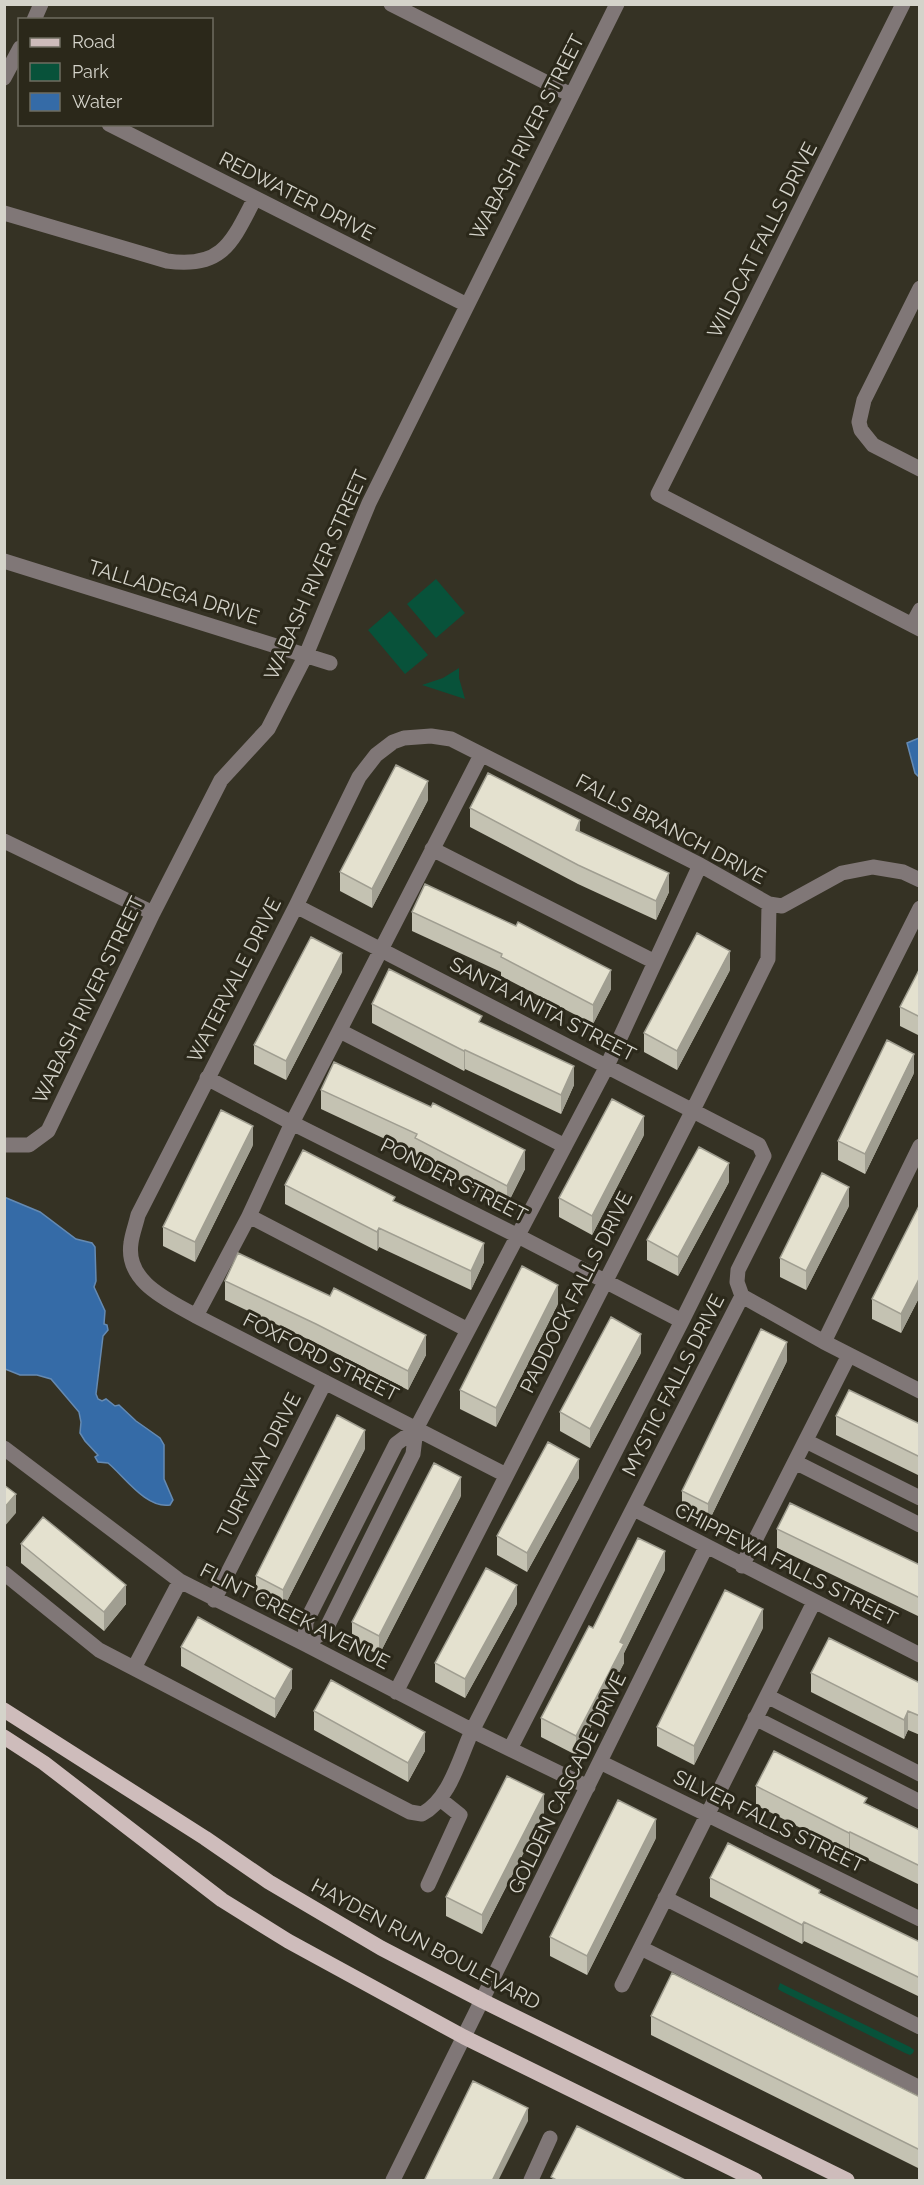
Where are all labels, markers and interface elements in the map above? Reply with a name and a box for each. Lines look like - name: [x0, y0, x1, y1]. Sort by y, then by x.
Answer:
- legend: [18, 18, 213, 126]
- street label: WABASH RIVER STREET: [465, 30, 589, 244]
- text: Road: [72, 31, 115, 52]
- text: Park: [72, 61, 109, 82]
- text: Water: [72, 91, 123, 112]
- street label: WILDCAT FALLS DRIVE: [702, 138, 822, 342]
- street label: REDWATER DRIVE: [215, 146, 379, 246]
- street label: WABASH RIVER STREET: [259, 466, 373, 684]
- street label: TALLADEGA DRIVE: [85, 555, 263, 629]
- street label: FALLS BRANCH DRIVE: [572, 769, 770, 889]
- street label: WABASH RIVER STREET: [27, 893, 149, 1107]
- street label: WATERVALE DRIVE: [182, 894, 286, 1066]
- street label: SANTA ANITA STREET: [446, 952, 640, 1066]
- street label: PONDER STREET: [377, 1133, 531, 1227]
- street label: PADDOCK FALLS DRIVE: [515, 1187, 637, 1397]
- street label: MYSTIC FALLS DRIVE: [617, 1290, 729, 1480]
- street label: FOXFORD STREET: [239, 1307, 403, 1407]
- street label: TURFWAY DRIVE: [212, 1389, 306, 1541]
- street label: CHIPPEWA FALLS STREET: [671, 1497, 901, 1631]
- street label: FLINT CREEK AVENUE: [196, 1558, 394, 1674]
- street label: GOLDEN CASCADE DRIVE: [503, 1668, 631, 1898]
- street label: SILVER FALLS STREET: [670, 1764, 868, 1878]
- street label: HAYDEN RUN BOULEVARD: [307, 1873, 545, 2015]

